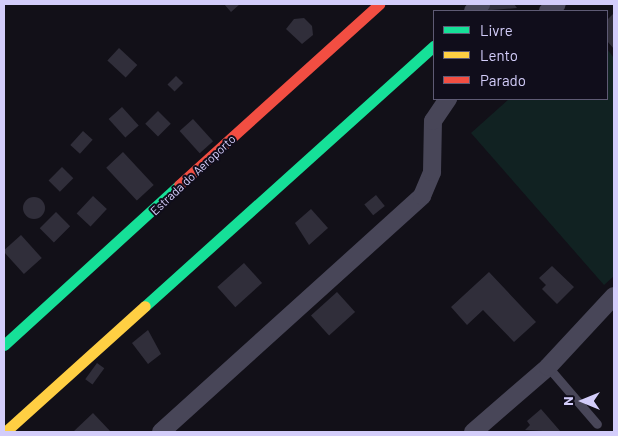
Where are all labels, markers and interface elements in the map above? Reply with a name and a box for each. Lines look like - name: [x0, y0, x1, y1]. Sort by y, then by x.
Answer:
- legend: [433, 10, 608, 100]
- text: Livre: [480, 21, 513, 39]
- text: Lento: [480, 46, 518, 64]
- text: Parado: [480, 71, 526, 89]
- street label: Estrada do Aeroporto: [147, 132, 239, 218]
- north arrow: [558, 376, 608, 426]
- text: N: [559, 396, 576, 406]

